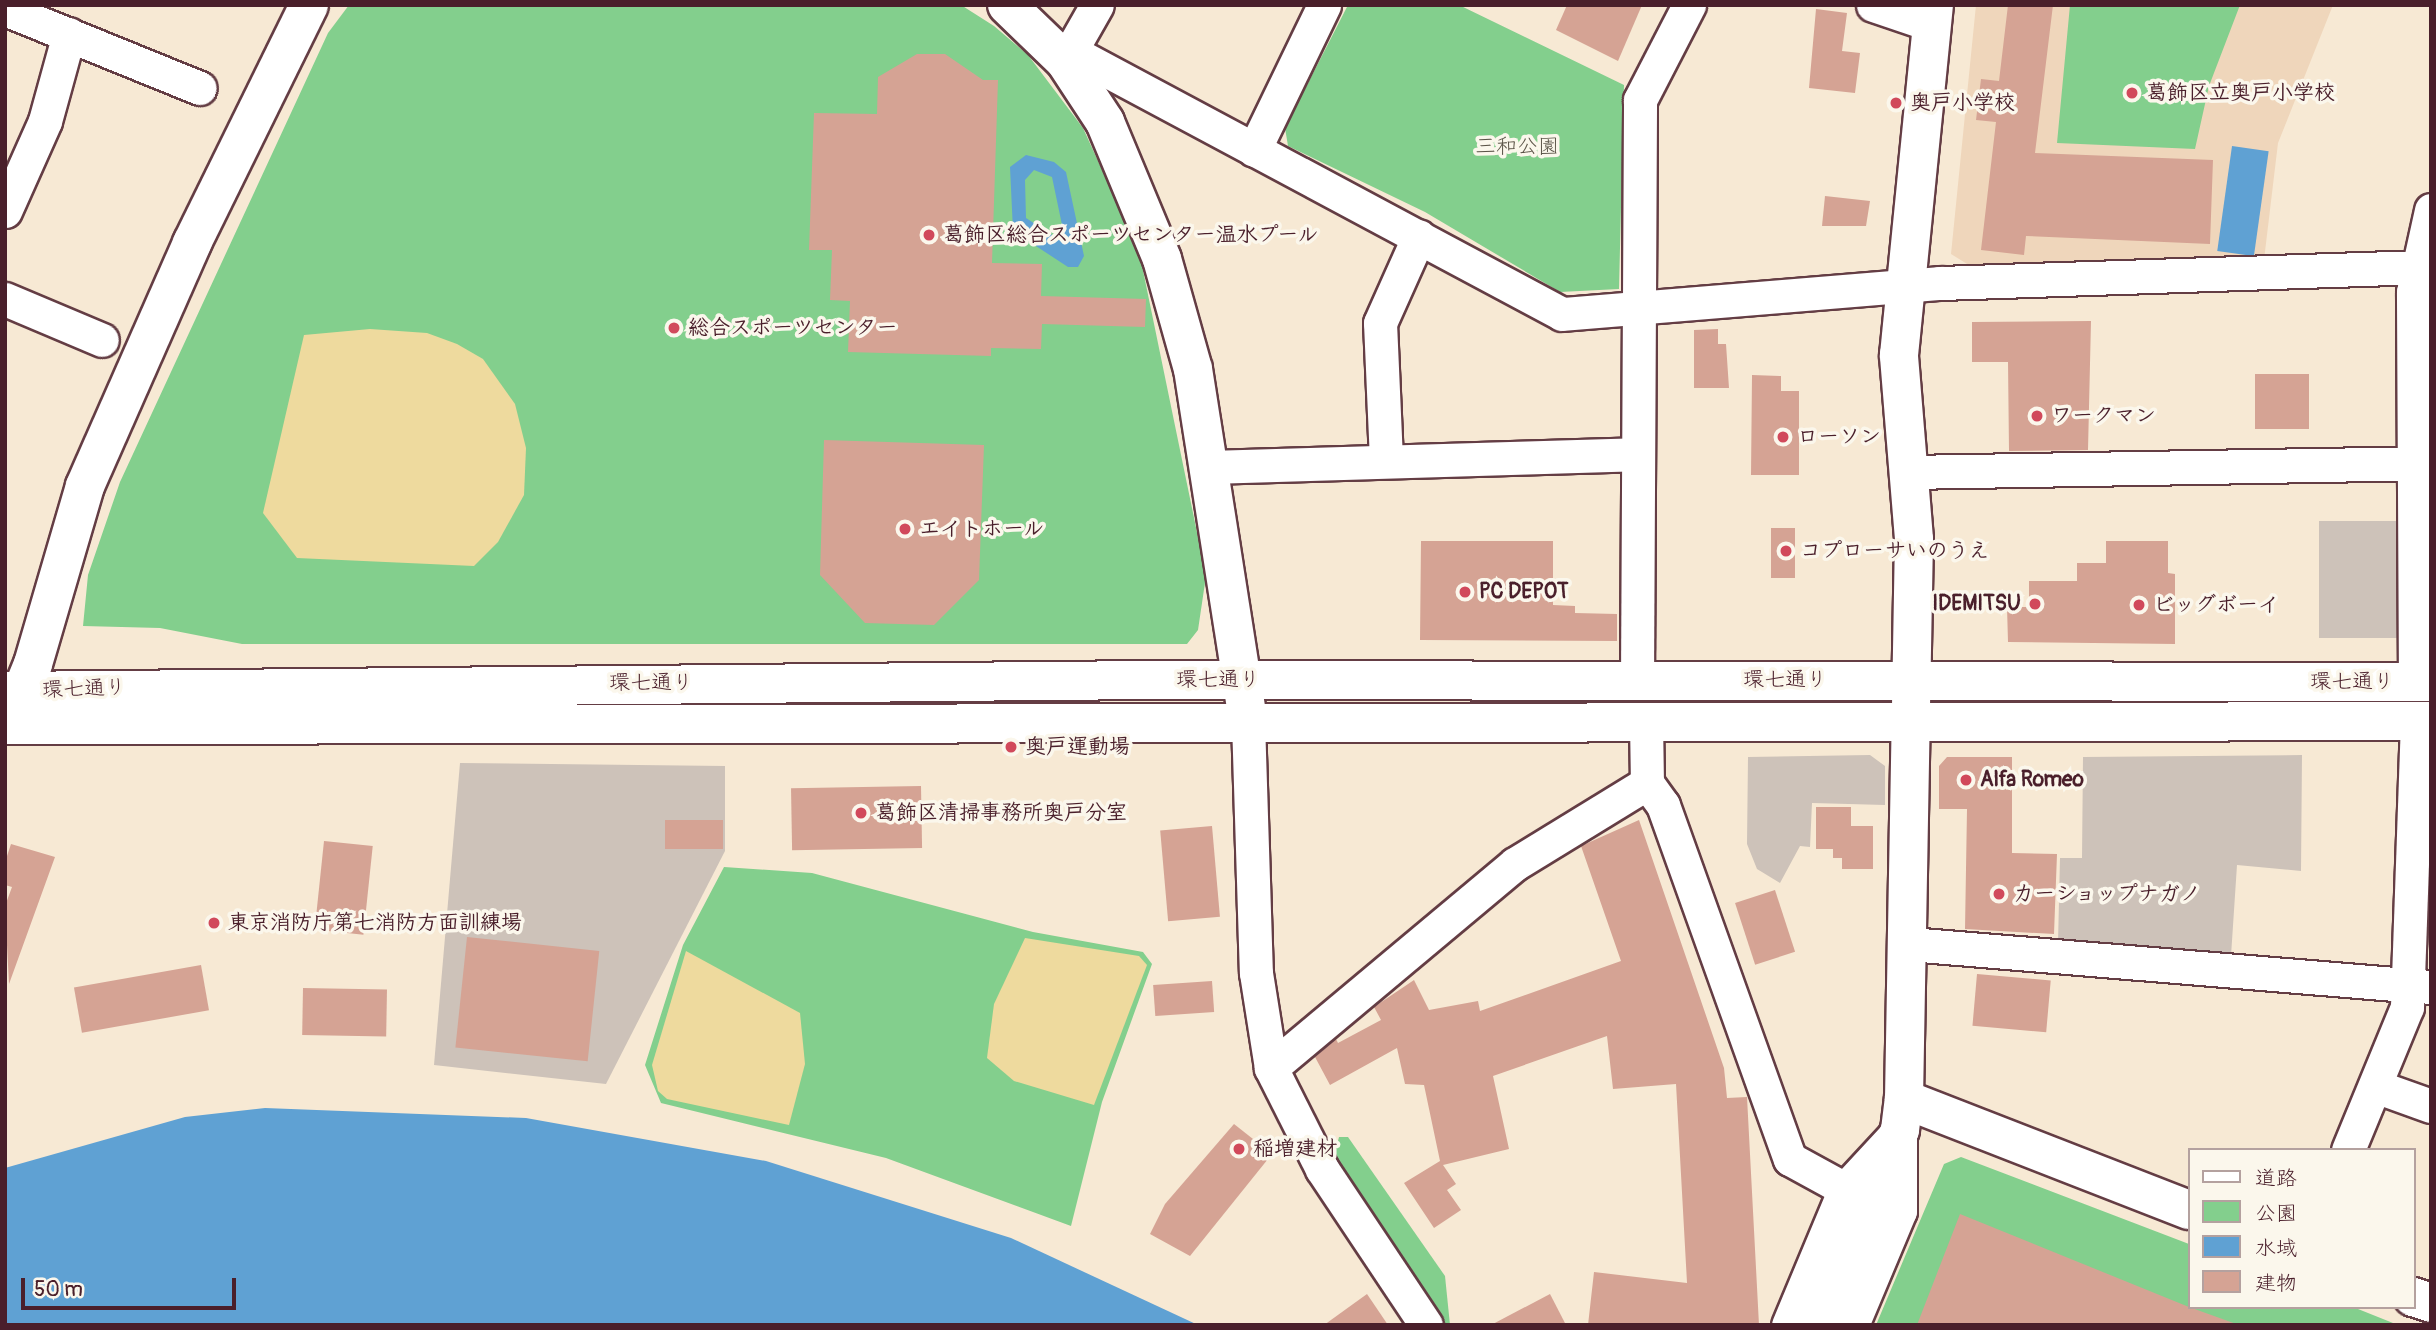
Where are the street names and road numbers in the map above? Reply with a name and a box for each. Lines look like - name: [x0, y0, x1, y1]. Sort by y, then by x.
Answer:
- street label: 環七通り: [1176, 667, 1260, 693]
- street label: 環七通り: [1743, 667, 1827, 693]
- street label: 環七通り: [2310, 669, 2394, 695]
- street label: 環七通り: [609, 670, 693, 696]
- street label: 環七通り: [42, 675, 126, 703]

